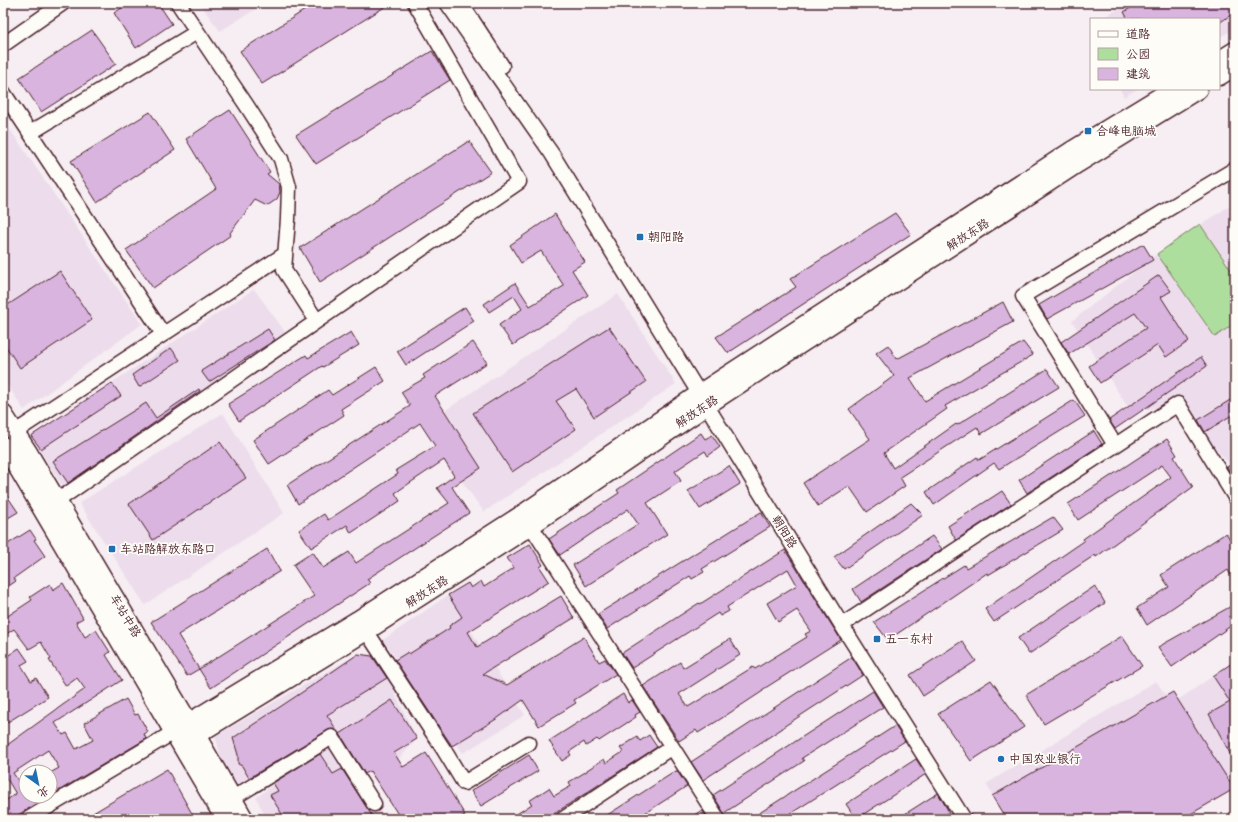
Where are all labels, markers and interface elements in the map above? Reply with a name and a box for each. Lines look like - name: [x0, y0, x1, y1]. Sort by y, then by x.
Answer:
- legend: [1090, 18, 1220, 90]
- text: 道路: [1126, 27, 1150, 42]
- text: 公园: [1126, 47, 1150, 62]
- text: 建筑: [1126, 67, 1150, 82]
- place label: 合峰电脑城: [1096, 124, 1156, 139]
- marker: 合峰电脑城: [1083, 126, 1093, 136]
- street label: 解放东路: [944, 216, 992, 254]
- place label: 朝阳路: [648, 230, 684, 245]
- marker: 朝阳路: [635, 232, 645, 242]
- street label: 解放东路: [673, 392, 721, 432]
- street label: 朝阳路: [768, 513, 800, 551]
- place label: 车站路解放东路口: [120, 542, 216, 557]
- marker: 车站路解放东路口: [107, 544, 117, 554]
- street label: 解放东路: [403, 573, 451, 611]
- street label: 车站中路: [106, 592, 144, 640]
- place label: 五一东村: [885, 632, 933, 647]
- marker: 五一东村: [872, 634, 882, 644]
- place label: 中国农业银行: [1009, 752, 1081, 767]
- marker: 中国农业银行: [996, 754, 1006, 764]
- north arrow: [18, 764, 58, 804]
- text: 北: [35, 784, 51, 800]

